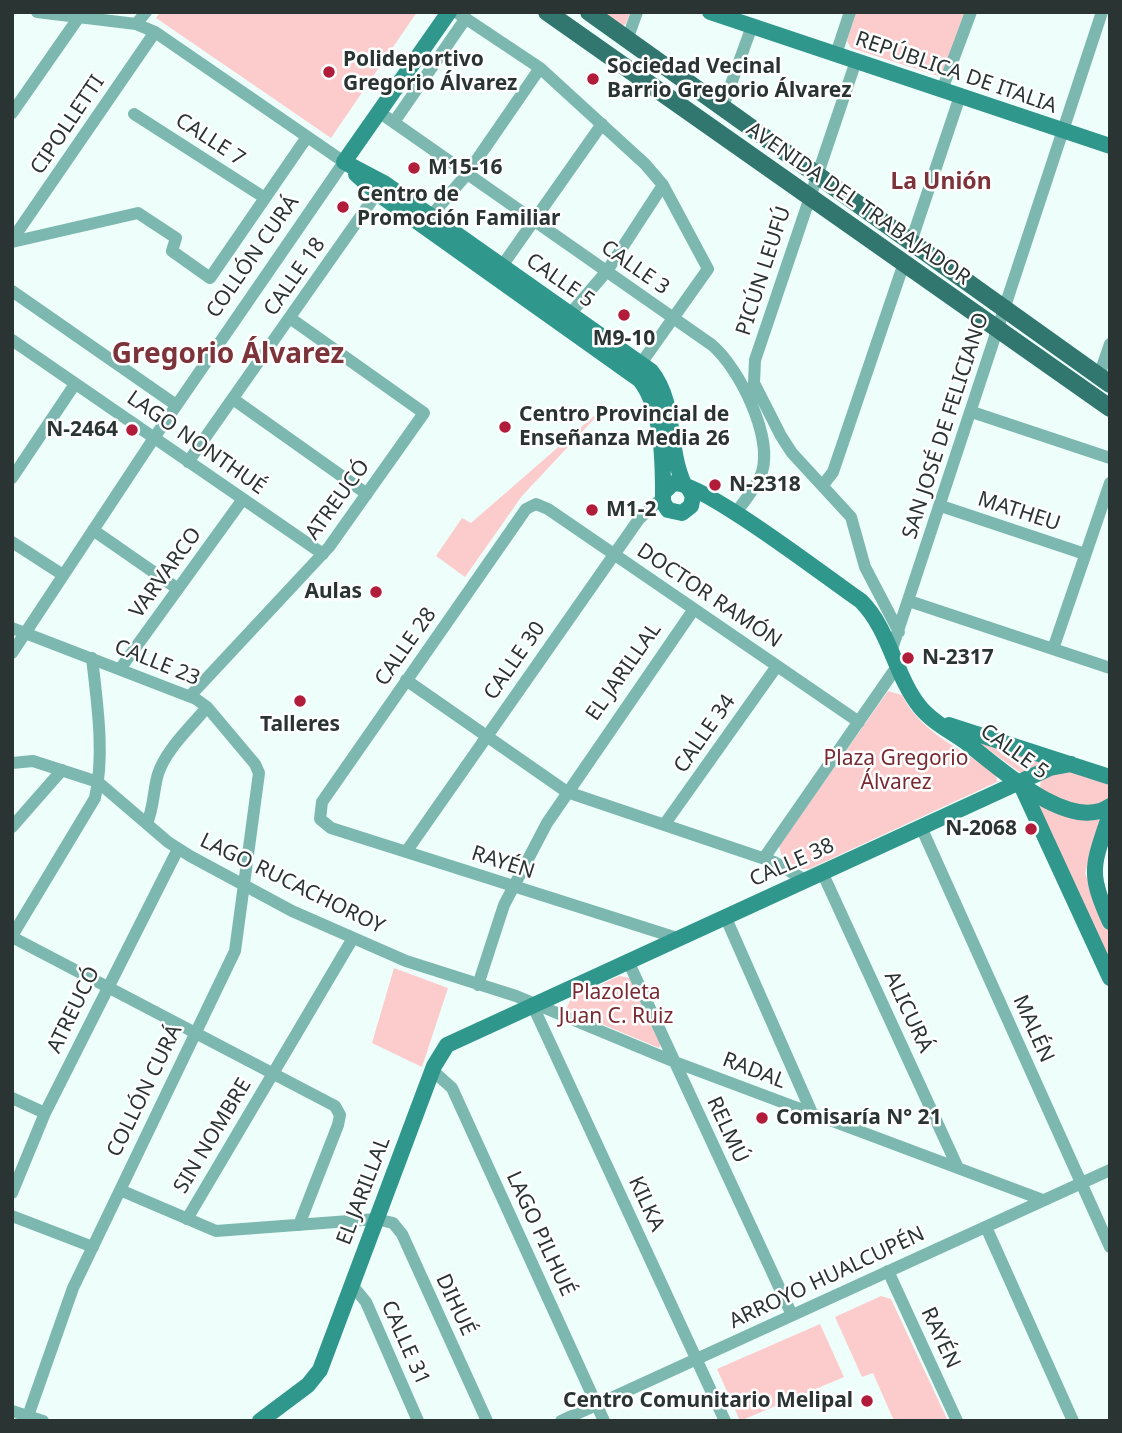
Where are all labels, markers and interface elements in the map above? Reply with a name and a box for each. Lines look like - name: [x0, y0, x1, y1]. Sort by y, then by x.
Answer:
- street label: REPÚBLICA DE ITALIA: [852, 27, 1060, 119]
- place label: Polideportivo Gregorio Álvarez: [343, 47, 517, 97]
- place label: Sociedad Vecinal Barrio Gregorio Álvarez: [607, 54, 852, 104]
- marker: Polideportivo Gregorio Álvarez: [321, 64, 337, 80]
- street label: CIPOLLETTI: [26, 71, 110, 179]
- marker: Sociedad Vecinal Barrio Gregorio Álvarez: [585, 71, 601, 87]
- street label: CALLE 7: [170, 108, 250, 172]
- street label: AVENIDA DEL TRABAJADOR: [741, 117, 975, 291]
- place label: M15-16: [428, 155, 503, 181]
- marker: M15-16: [406, 160, 422, 176]
- district label: La Unión: [890, 168, 992, 196]
- place label: Centro de Promoción Familiar: [357, 182, 560, 232]
- street label: COLLÓN CURÁ: [201, 191, 305, 323]
- marker: Centro de Promoción Familiar: [335, 199, 351, 215]
- street label: PICÚN LEUFÚ: [731, 203, 797, 339]
- street label: CALLE 18: [259, 233, 331, 321]
- street label: CALLE 3: [596, 235, 674, 301]
- street label: CALLE 5: [521, 248, 599, 314]
- marker: M9-10: [616, 307, 632, 323]
- street label: SAN JOSÉ DE FELICIANO: [897, 310, 995, 542]
- place label: M9-10: [593, 326, 655, 352]
- district label: Gregorio Álvarez: [112, 338, 344, 372]
- street label: LAGO NONTHUÉ: [122, 386, 270, 500]
- place label: Centro Provincial de Enseñanza Media 26: [519, 402, 730, 452]
- place label: N-2464: [46, 417, 118, 443]
- marker: Centro Provincial de Enseñanza Media 26: [497, 419, 513, 435]
- marker: N-2464: [124, 422, 140, 438]
- street label: ATREUCÓ: [300, 455, 376, 545]
- place label: N-2318: [729, 472, 801, 498]
- marker: N-2318: [707, 477, 723, 493]
- street label: MATHEU: [975, 487, 1063, 537]
- place label: M1-2: [606, 497, 657, 523]
- marker: M1-2: [584, 502, 600, 518]
- street label: VARVARCO: [125, 523, 207, 623]
- street label: DOCTOR RAMÓN: [632, 538, 786, 654]
- place label: Aulas: [304, 579, 362, 605]
- marker: Aulas: [368, 584, 384, 600]
- street label: CALLE 28: [370, 603, 442, 691]
- street label: CALLE 30: [479, 617, 551, 705]
- street label: EL JARILLAL: [581, 618, 667, 726]
- street label: CALLE 23: [111, 634, 203, 692]
- place label: N-2317: [922, 645, 994, 671]
- marker: N-2317: [900, 650, 916, 666]
- street label: CALLE 34: [669, 690, 741, 778]
- marker: Talleres: [292, 693, 308, 709]
- place label: Talleres: [260, 712, 340, 738]
- street label: CALLE 5: [975, 719, 1053, 785]
- park label: Plaza Gregorio Álvarez: [824, 746, 968, 796]
- place label: N-2068: [945, 816, 1017, 842]
- marker: N-2068: [1023, 821, 1039, 837]
- street label: LAGO RUCACHOROY: [196, 828, 388, 940]
- street label: CALLE 38: [746, 833, 838, 893]
- street label: RAYÉN: [468, 841, 538, 885]
- street label: ATREUCÓ: [42, 963, 106, 1057]
- street label: ALICURÁ: [878, 967, 938, 1057]
- park label: Plazoleta Juan C. Ruiz: [559, 980, 673, 1030]
- street label: MALÉN: [1007, 991, 1059, 1067]
- street label: COLLÓN CURÁ: [102, 1021, 188, 1161]
- street label: RADAL: [719, 1047, 789, 1095]
- street label: SIN NOMBRE: [169, 1074, 257, 1198]
- street label: RELMÚ: [701, 1093, 753, 1167]
- place label: Comisaría N° 21: [776, 1105, 942, 1131]
- marker: Comisaría N° 21: [754, 1110, 770, 1126]
- street label: EL JARILLAL: [332, 1133, 396, 1249]
- street label: LAGO PILHUÉ: [500, 1168, 580, 1300]
- street label: KILKA: [622, 1173, 670, 1235]
- street label: ARROYO HUALCUPÉN: [725, 1222, 929, 1334]
- street label: DIHUÉ: [430, 1270, 480, 1340]
- street label: CALLE 31: [375, 1297, 435, 1389]
- street label: RAYÉN: [915, 1303, 965, 1373]
- place label: Centro Comunitario Melipal: [563, 1388, 853, 1414]
- marker: Centro Comunitario Melipal: [859, 1393, 875, 1409]

